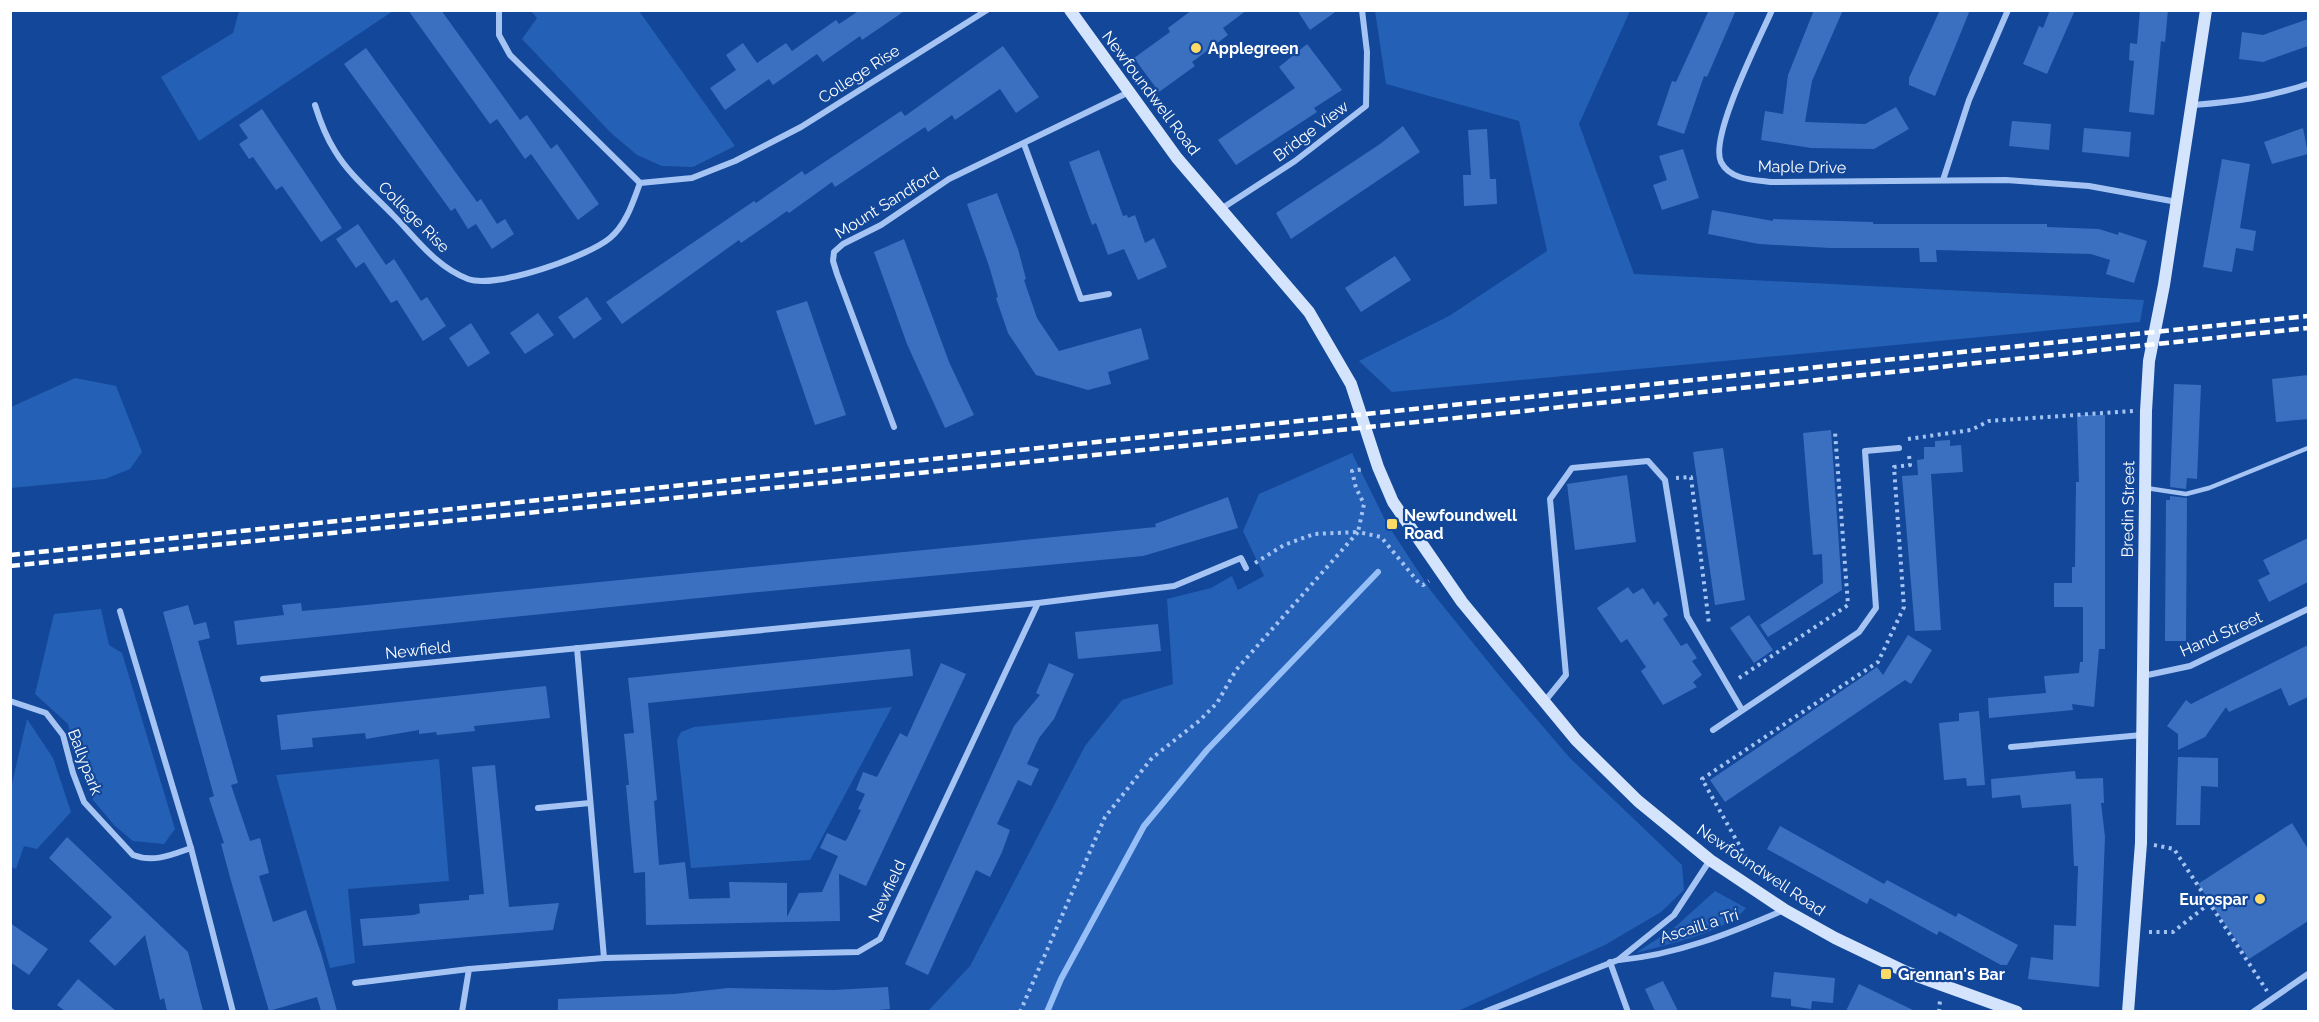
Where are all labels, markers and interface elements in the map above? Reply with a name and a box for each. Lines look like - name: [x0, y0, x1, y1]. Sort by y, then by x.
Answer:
- street label: Newfoundwell Road: [1098, 27, 1204, 159]
- place label: Applegreen: [1208, 39, 1299, 58]
- street label: College Rise: [815, 41, 903, 107]
- marker: Applegreen: [1189, 41, 1203, 55]
- street label: Bridge View: [1270, 97, 1352, 165]
- street label: Maple Drive: [1758, 157, 1846, 177]
- street label: Mount Sandford: [831, 163, 943, 243]
- street label: College Rise: [374, 177, 454, 257]
- street label: Bredin Street: [2118, 460, 2138, 557]
- place label: Newfoundwell Road: [1404, 506, 1518, 543]
- marker: Newfoundwell Road: [1385, 517, 1399, 531]
- street label: Hand Street: [2177, 607, 2266, 661]
- street label: Newfield: [384, 637, 452, 663]
- street label: Ballypark: [64, 726, 106, 798]
- street label: Newfoundwell Road: [1693, 820, 1829, 920]
- street label: Newfield: [864, 857, 910, 925]
- place label: Eurospar: [2179, 890, 2248, 909]
- marker: Eurospar: [2253, 892, 2267, 906]
- street label: Ascaill a Trí: [1657, 905, 1741, 947]
- place label: Grennan's Bar: [1898, 965, 2005, 984]
- marker: Grennan's Bar: [1879, 967, 1893, 981]

